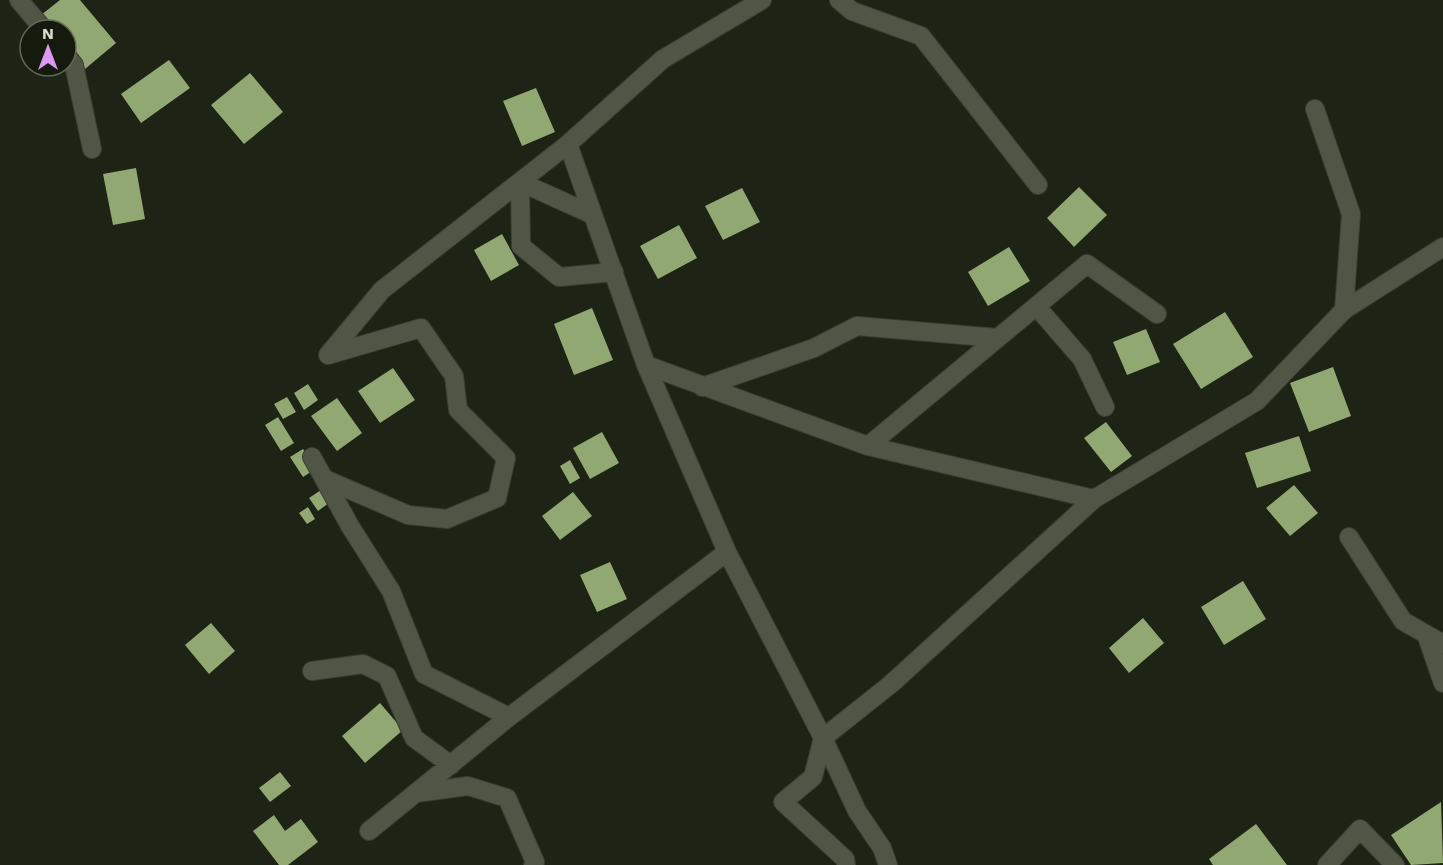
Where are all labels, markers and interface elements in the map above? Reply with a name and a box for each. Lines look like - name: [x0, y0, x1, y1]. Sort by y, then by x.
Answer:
- north arrow: [18, 18, 78, 78]
- text: N: [42, 24, 54, 43]

